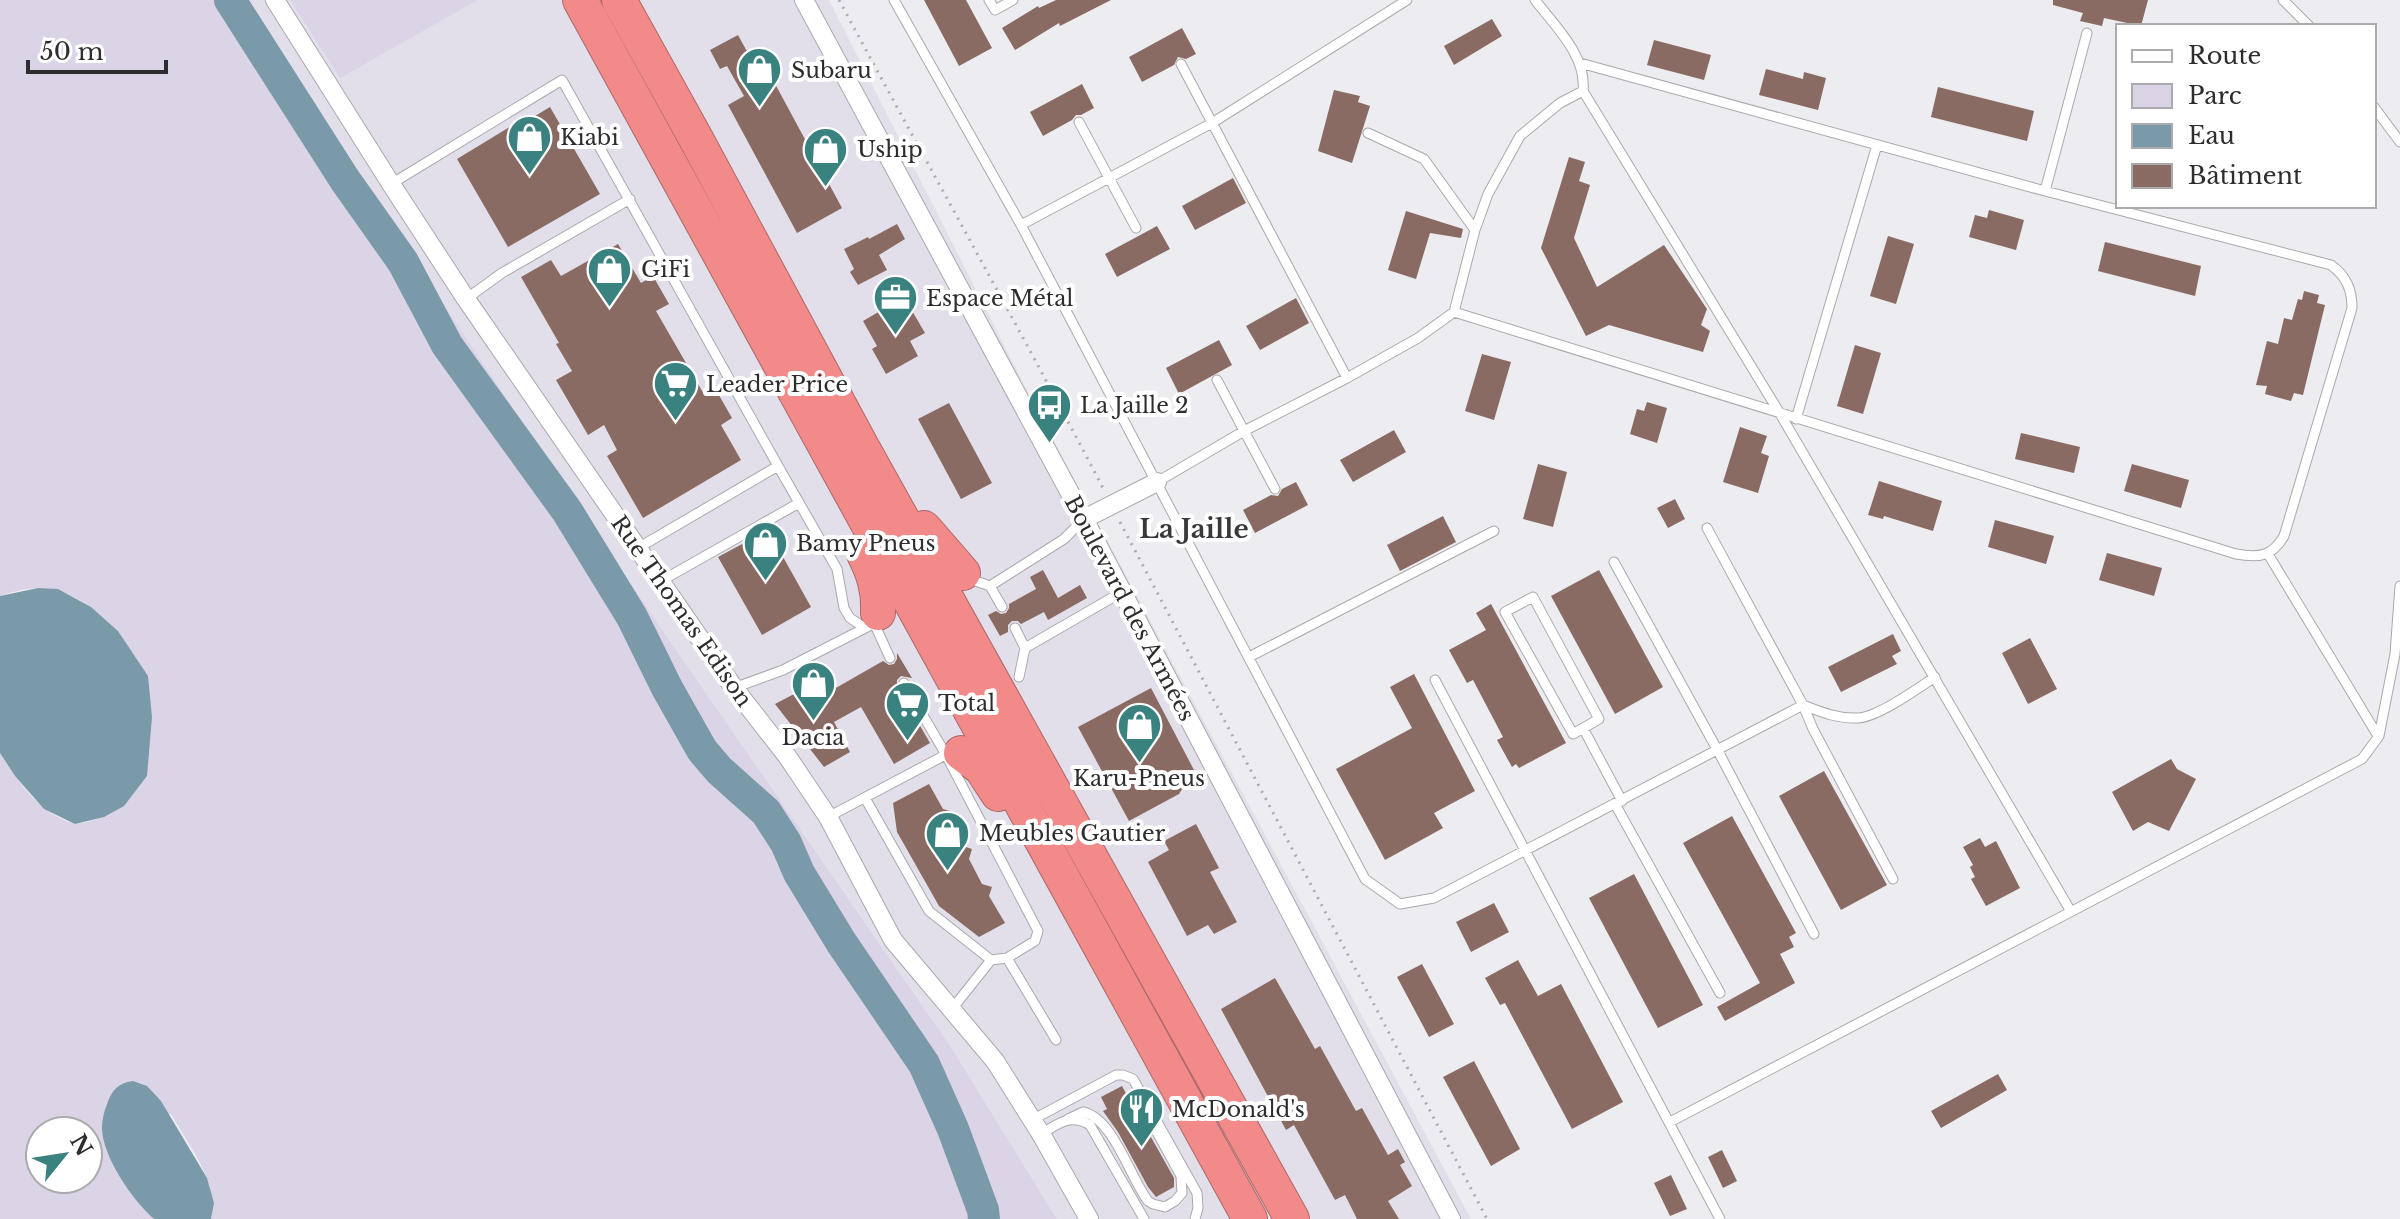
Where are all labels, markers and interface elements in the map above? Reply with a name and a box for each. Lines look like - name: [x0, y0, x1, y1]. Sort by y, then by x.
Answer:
- scale bar: [28, 24, 166, 74]
- legend: [2116, 24, 2376, 208]
- text: 50 m: [40, 37, 104, 66]
- text: Route: [2188, 41, 2261, 70]
- shop icon: Subaru: [736, 46, 784, 109]
- place label: Subaru: [791, 57, 872, 84]
- text: Parc: [2188, 81, 2242, 110]
- shop icon: Kiabi: [505, 113, 553, 176]
- text: Eau: [2188, 121, 2235, 150]
- place label: Kiabi: [560, 124, 619, 151]
- shop icon: Uship: [802, 125, 850, 188]
- place label: Uship: [857, 136, 923, 163]
- text: Bâtiment: [2188, 161, 2302, 190]
- shop icon: GiFi: [586, 245, 634, 308]
- place label: GiFi: [641, 256, 690, 283]
- office icon: Espace Métal: [871, 274, 919, 337]
- place label: Espace Métal: [926, 285, 1074, 312]
- supermarket icon: Leader Price: [651, 360, 699, 423]
- place label: Leader Price: [706, 371, 848, 398]
- bus stop icon: La Jaille 2: [1025, 381, 1073, 444]
- place label: La Jaille 2: [1080, 392, 1189, 419]
- street label: Boulevard des Armées: [1059, 491, 1201, 726]
- street label: Rue Thomas Edison: [605, 510, 758, 712]
- district label: La Jaille: [1139, 513, 1249, 545]
- shop icon: Bamy Pneus: [741, 519, 789, 582]
- place label: Bamy Pneus: [796, 530, 936, 557]
- shop icon: Dacia: [789, 660, 837, 723]
- supermarket icon: Total: [883, 679, 931, 742]
- place label: Total: [938, 690, 995, 717]
- shop icon: Karu-Pneus: [1115, 701, 1163, 764]
- place label: Dacia: [782, 724, 845, 751]
- place label: Karu-Pneus: [1073, 765, 1205, 792]
- shop icon: Meubles Gautier: [924, 809, 972, 872]
- place label: Meubles Gautier: [979, 820, 1166, 847]
- restaurant icon: McDonald's: [1117, 1085, 1165, 1148]
- place label: McDonald's: [1172, 1096, 1305, 1123]
- north arrow: [24, 1115, 104, 1195]
- text: N: [64, 1130, 98, 1161]

